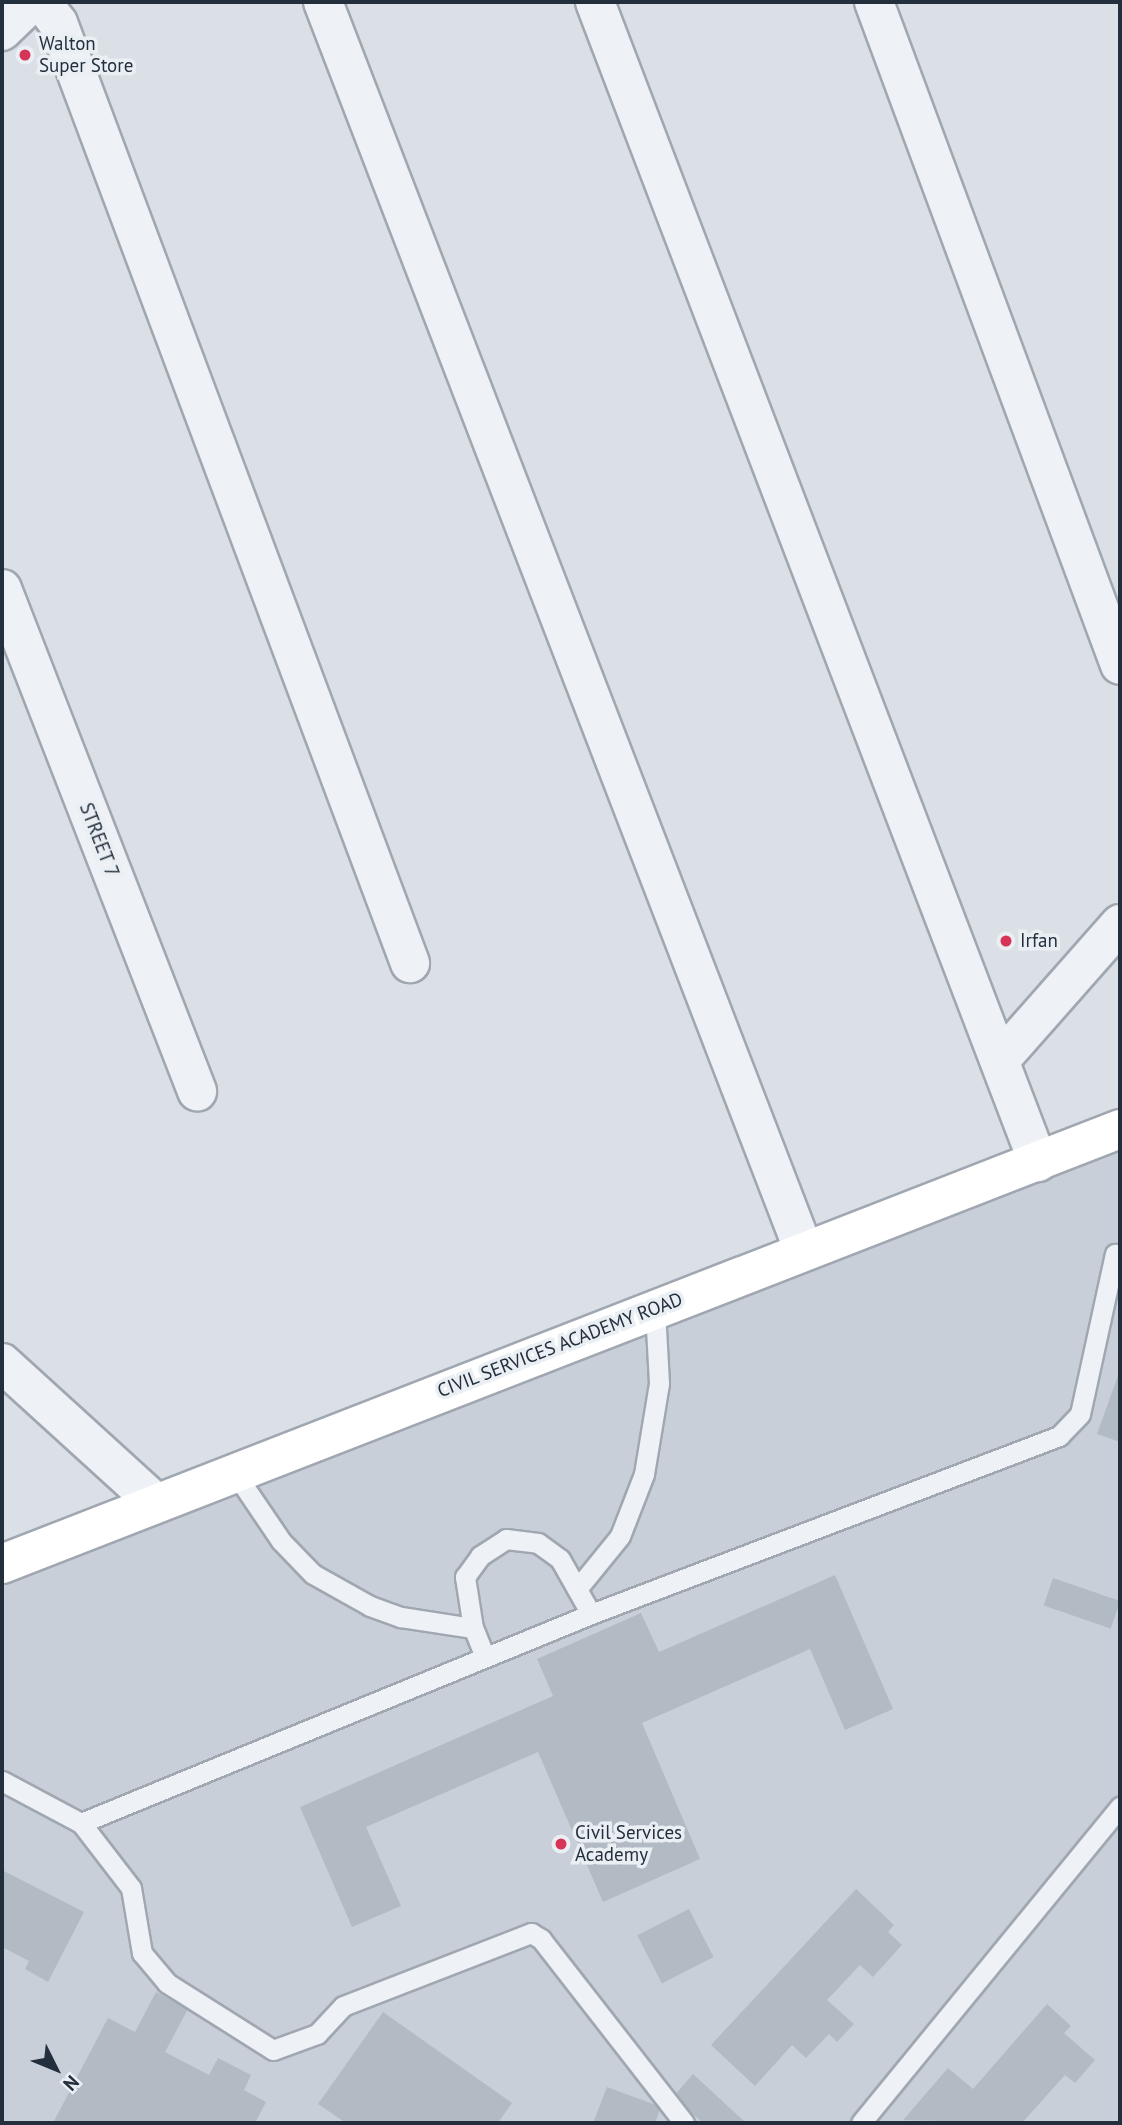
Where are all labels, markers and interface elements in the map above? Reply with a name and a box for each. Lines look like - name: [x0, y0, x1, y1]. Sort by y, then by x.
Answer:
- place label: Walton Super Store: [39, 33, 133, 77]
- marker: Walton Super Store: [17, 47, 33, 63]
- street label: STREET 7: [74, 799, 124, 881]
- place label: Irfan: [1020, 930, 1058, 952]
- marker: Irfan: [998, 933, 1014, 949]
- street label: CIVIL SERVICES ACADEMY ROAD: [433, 1287, 687, 1403]
- place label: Civil Services Academy: [575, 1822, 682, 1866]
- marker: Civil Services Academy: [553, 1836, 569, 1852]
- north arrow: [21, 2034, 91, 2104]
- text: N: [58, 2071, 84, 2096]

